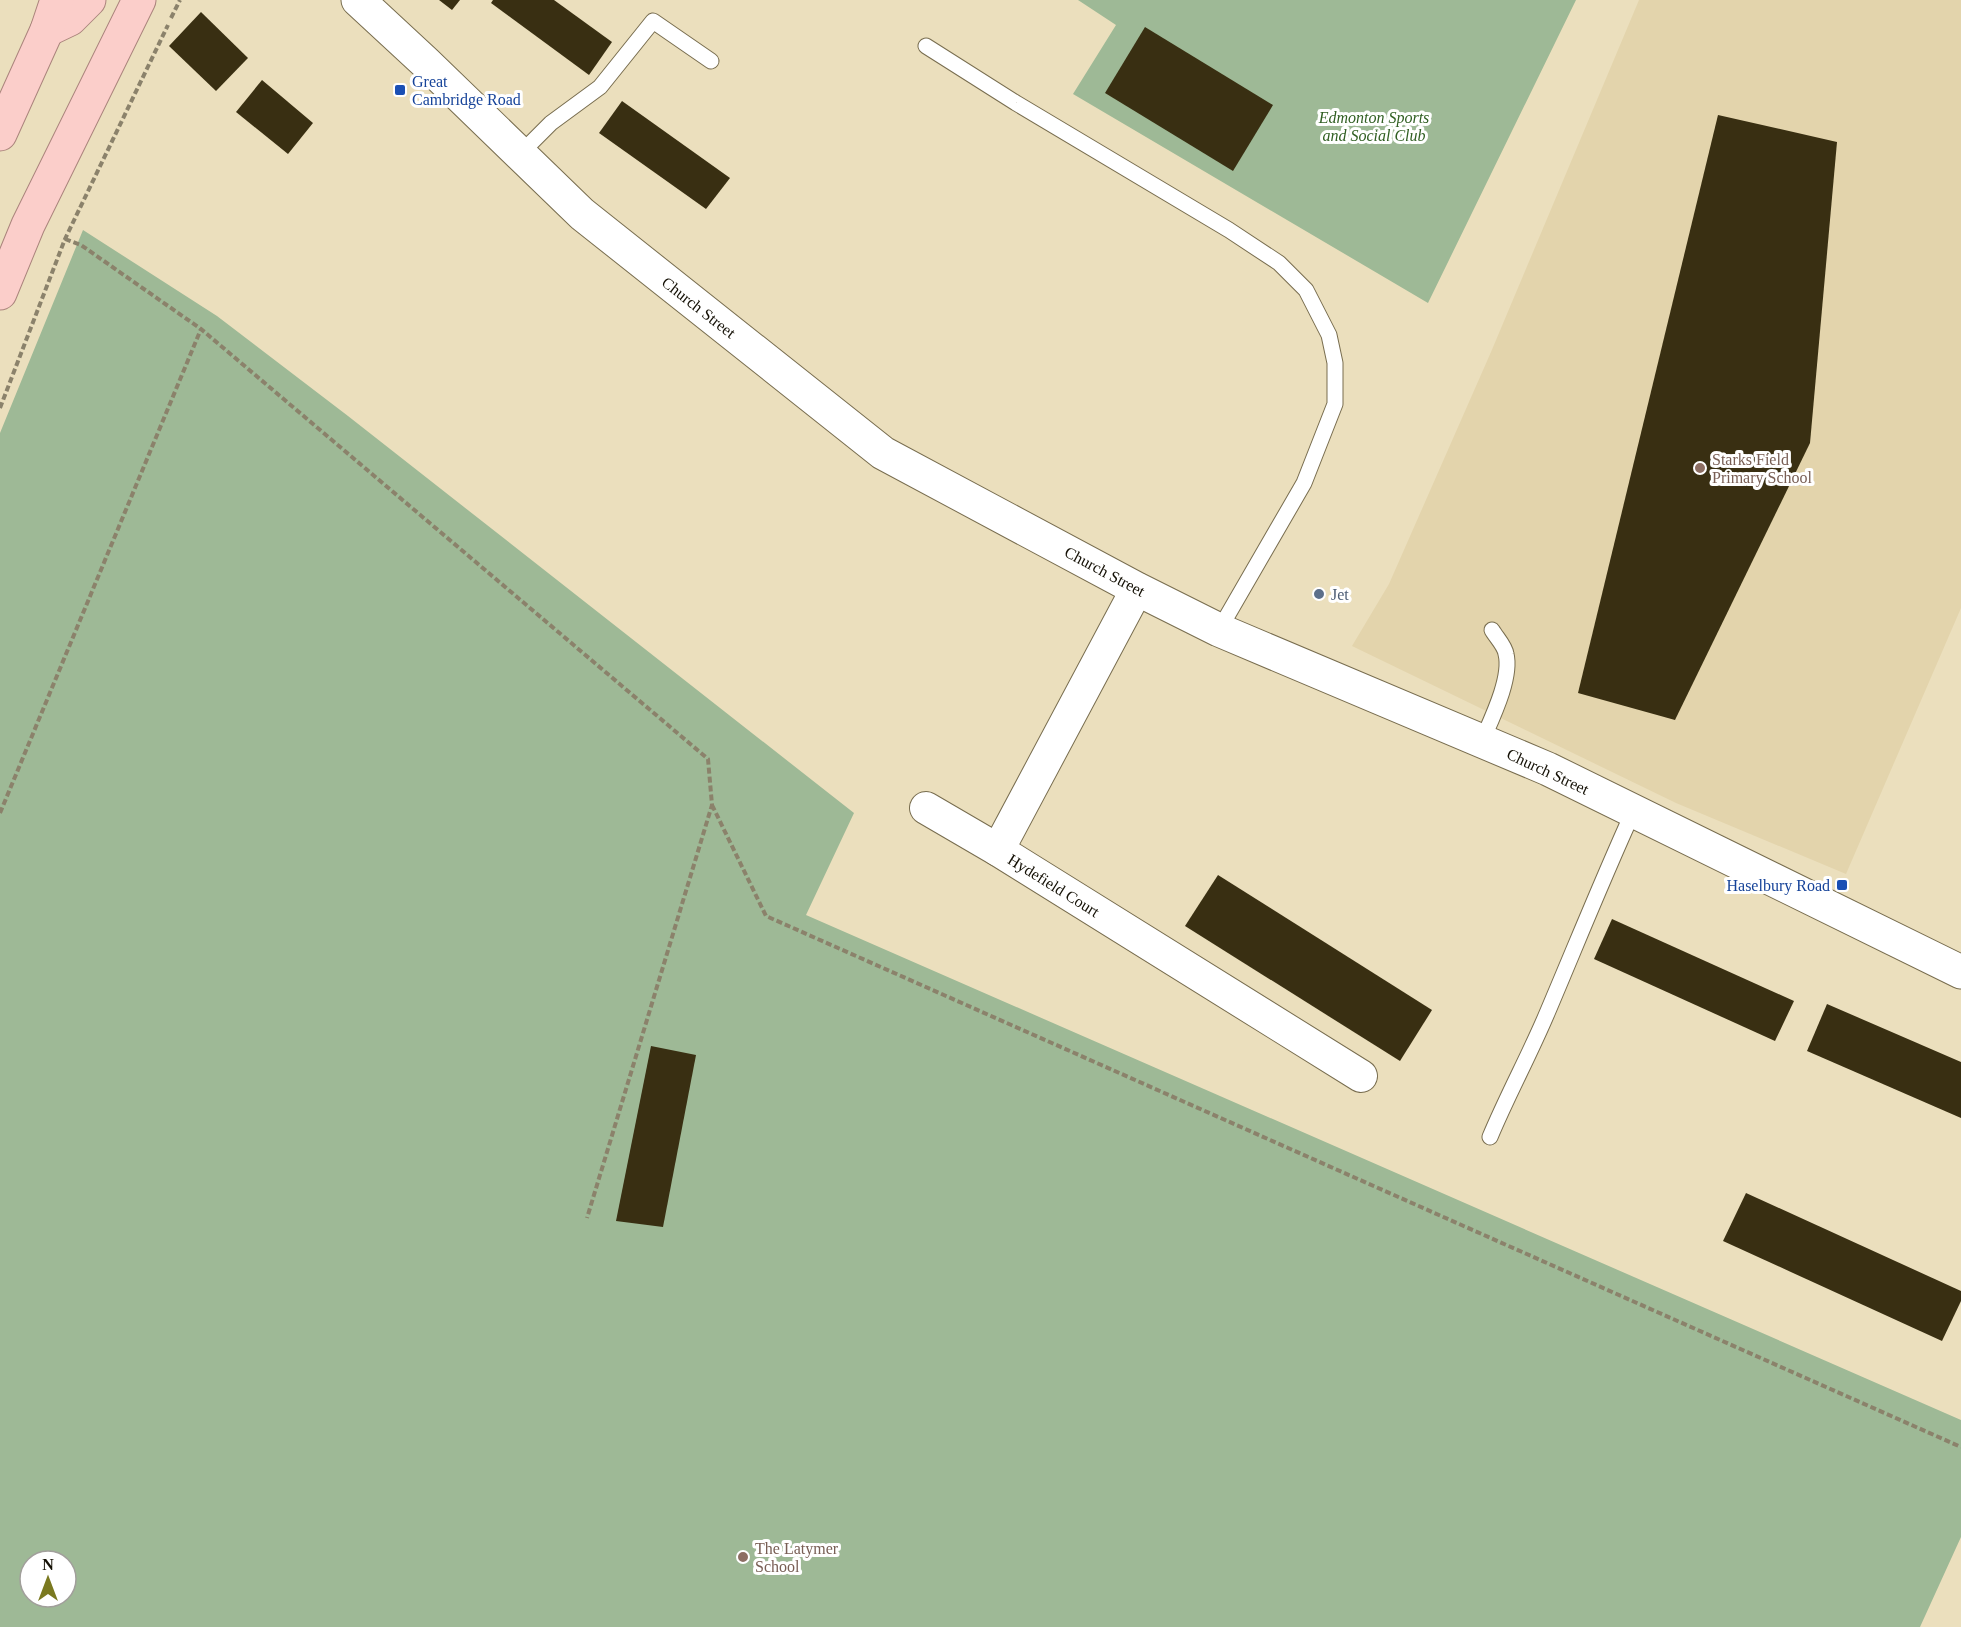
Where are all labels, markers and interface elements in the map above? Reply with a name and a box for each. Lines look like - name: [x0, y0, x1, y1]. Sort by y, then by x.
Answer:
- place label: Great Cambridge Road: [412, 73, 521, 109]
- marker: Great Cambridge Road: [393, 83, 407, 97]
- park label: Edmonton Sports and Social Club: [1318, 109, 1429, 144]
- street label: Church Street: [659, 273, 739, 342]
- place label: Starks Field Primary School: [1712, 451, 1813, 487]
- marker: Starks Field Primary School: [1693, 461, 1707, 475]
- street label: Church Street: [1062, 543, 1148, 600]
- place label: Jet: [1331, 586, 1349, 603]
- marker: Jet: [1312, 587, 1326, 601]
- street label: Church Street: [1504, 745, 1592, 798]
- street label: Hydefield Court: [1004, 851, 1103, 921]
- place label: Haselbury Road: [1726, 877, 1830, 895]
- marker: Haselbury Road: [1835, 878, 1849, 892]
- place label: The Latymer School: [755, 1540, 839, 1575]
- north arrow: [18, 1549, 78, 1609]
- marker: The Latymer School: [736, 1550, 750, 1564]
- text: N: [42, 1556, 54, 1573]

